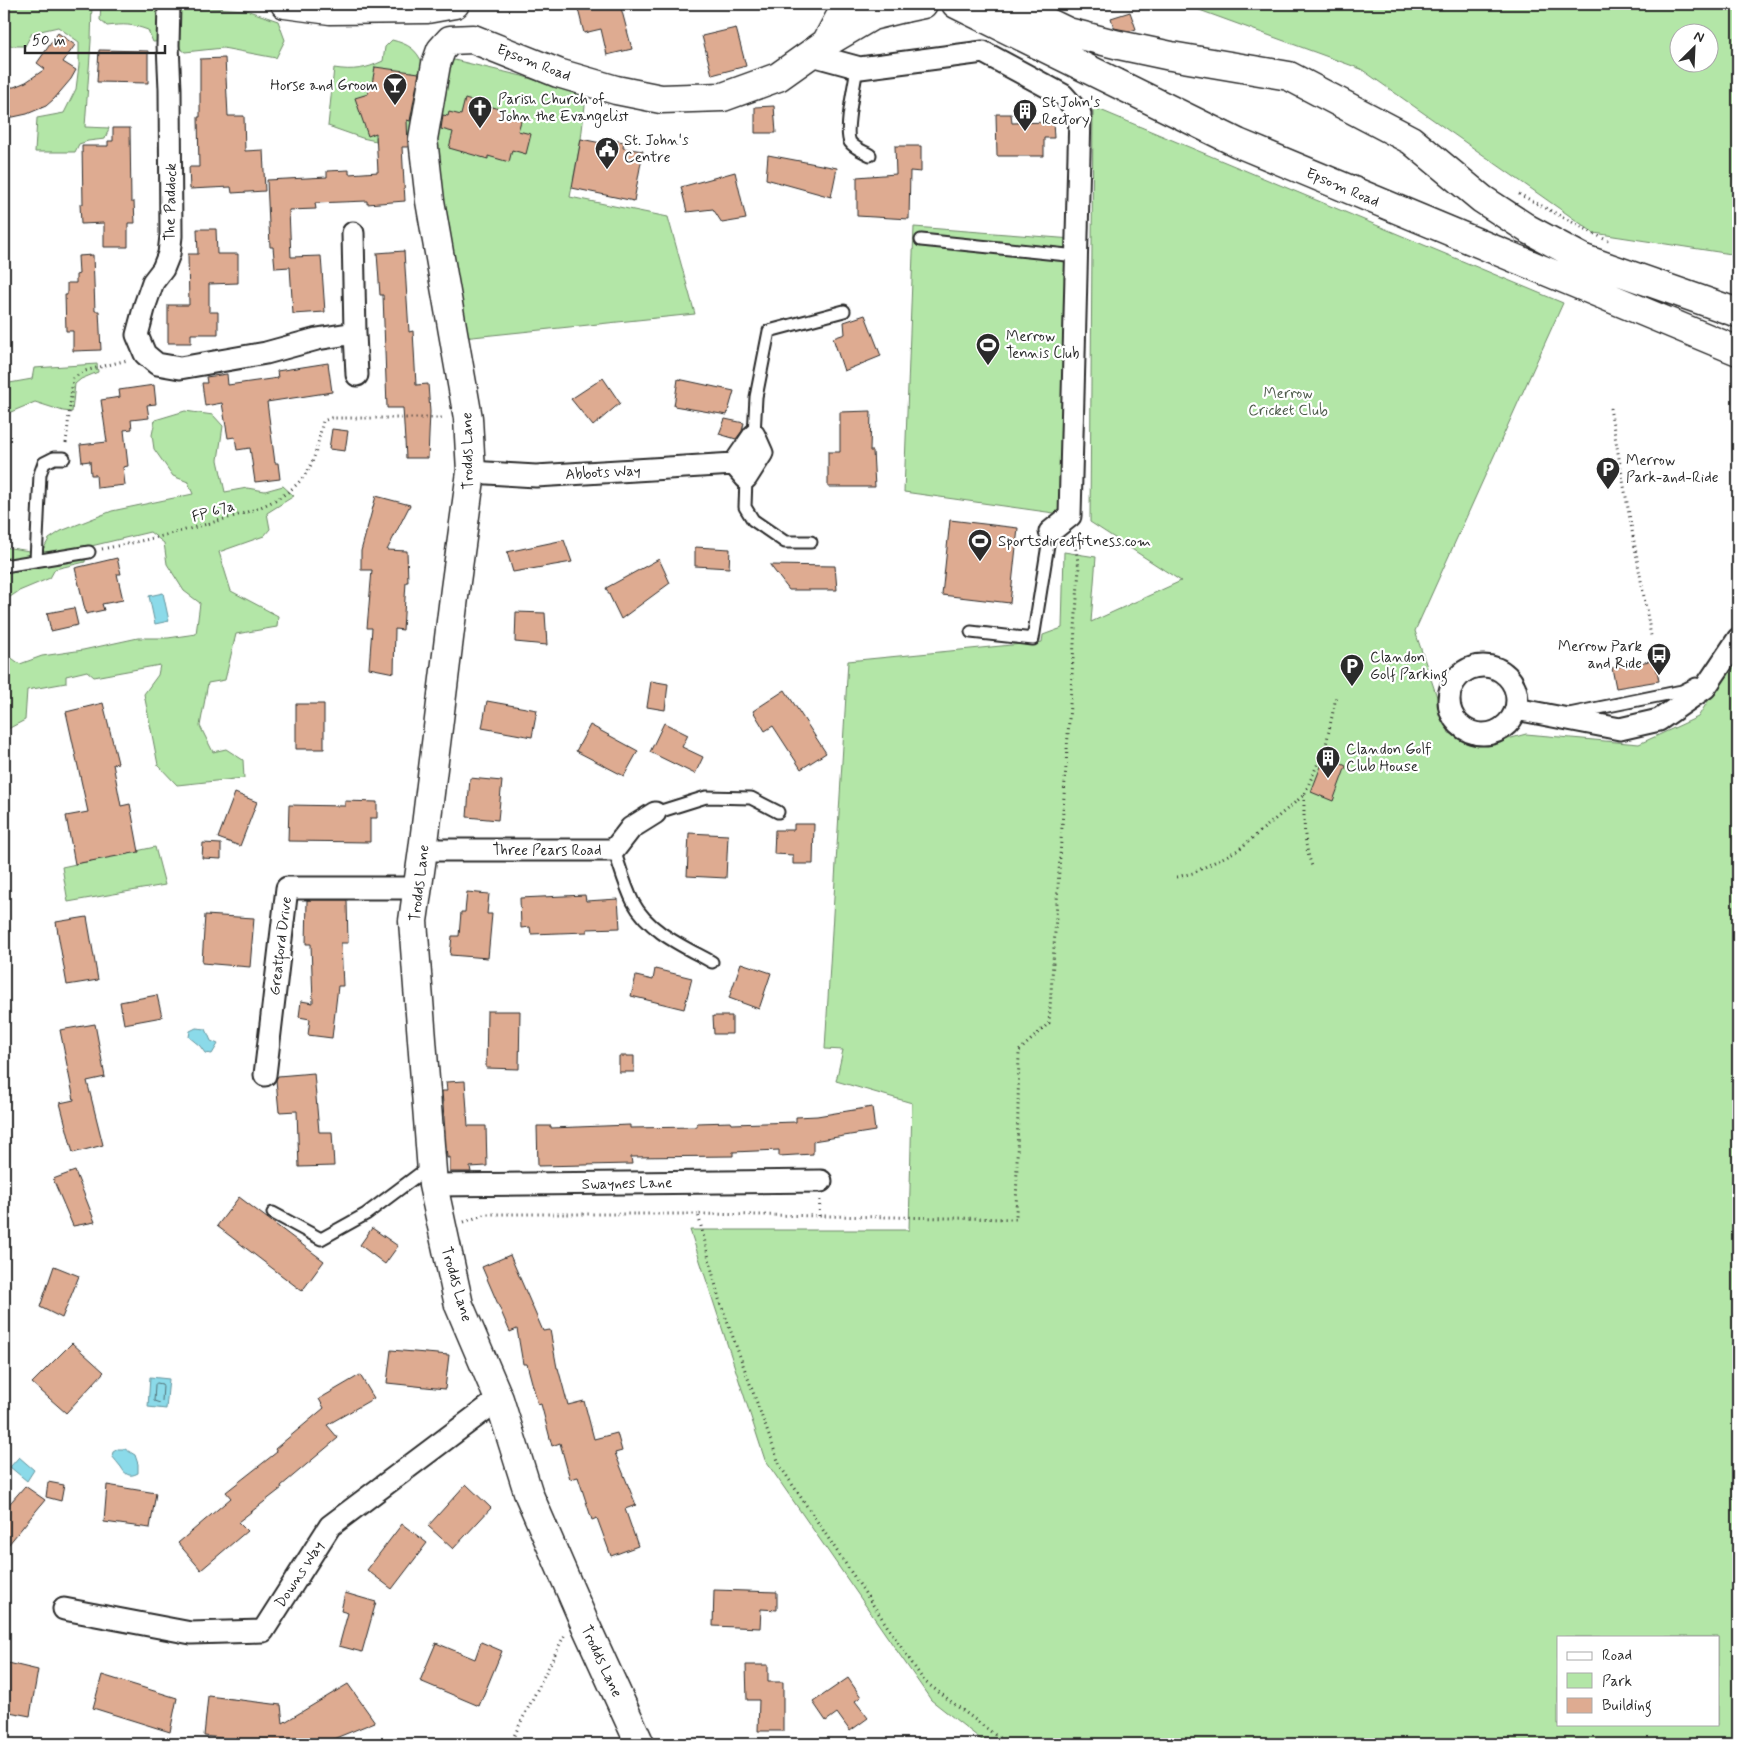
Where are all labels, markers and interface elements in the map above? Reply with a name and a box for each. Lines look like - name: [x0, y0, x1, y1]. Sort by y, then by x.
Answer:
- scale bar: [25, 22, 165, 54]
- north arrow: [1670, 22, 1720, 72]
- text: N: [1691, 27, 1707, 47]
- text: 50 m: [32, 31, 66, 51]
- street label: Epsom Road: [494, 40, 574, 86]
- bar icon: Horse and Groom: [382, 72, 408, 106]
- place label: Horse and Groom: [270, 76, 378, 96]
- place label: Parish Church of John the Evangelist: [498, 90, 629, 128]
- place label: St John's Rectory: [1042, 93, 1100, 130]
- church icon: Parish Church of John the Evangelist: [467, 95, 493, 129]
- building icon: St John's Rectory: [1012, 98, 1038, 132]
- place label: St. John's Centre: [624, 131, 689, 168]
- public building icon: St. John's Centre: [594, 136, 620, 170]
- street label: The Paddock: [160, 163, 182, 241]
- street label: Epsom Road: [1303, 164, 1382, 212]
- place label: Merrow Tennis Club: [1006, 327, 1079, 364]
- sports icon: Merrow Tennis Club: [975, 332, 1001, 366]
- park label: Merrow Cricket Club: [1248, 384, 1328, 421]
- street label: Trodds Lane: [457, 412, 479, 490]
- place label: Merrow Park-and-Ride: [1626, 451, 1719, 488]
- parking icon: Merrow Park-and-Ride: [1595, 456, 1621, 490]
- street label: Abbots Way: [565, 461, 641, 485]
- street label: FP 67a: [190, 496, 237, 528]
- sports icon: Sportsdirectfitness.com: [967, 528, 993, 562]
- place label: Sportsdirectfitness.com: [998, 532, 1151, 552]
- place label: Merrow Park and Ride: [1558, 637, 1642, 674]
- bus stop icon: Merrow Park and Ride: [1646, 642, 1672, 676]
- place label: Clandon Golf Parking: [1370, 648, 1448, 686]
- parking icon: Clandon Golf Parking: [1339, 653, 1365, 687]
- place label: Clandon Golf Club House: [1346, 740, 1432, 777]
- building icon: Clandon Golf Club House: [1315, 745, 1341, 779]
- street label: Three Pears Road: [493, 841, 601, 861]
- street label: Trodds Lane: [405, 843, 435, 923]
- street label: Greatford Drive: [265, 895, 299, 997]
- street label: Swaynes Lane: [582, 1173, 672, 1195]
- street label: Trodds Lane: [436, 1244, 476, 1324]
- street label: Downs Way: [271, 1537, 329, 1612]
- street label: Trodds Lane: [576, 1622, 627, 1701]
- legend: [1557, 1636, 1720, 1726]
- text: Road: [1602, 1646, 1632, 1666]
- text: Park: [1602, 1672, 1632, 1692]
- text: Building: [1602, 1696, 1652, 1717]

